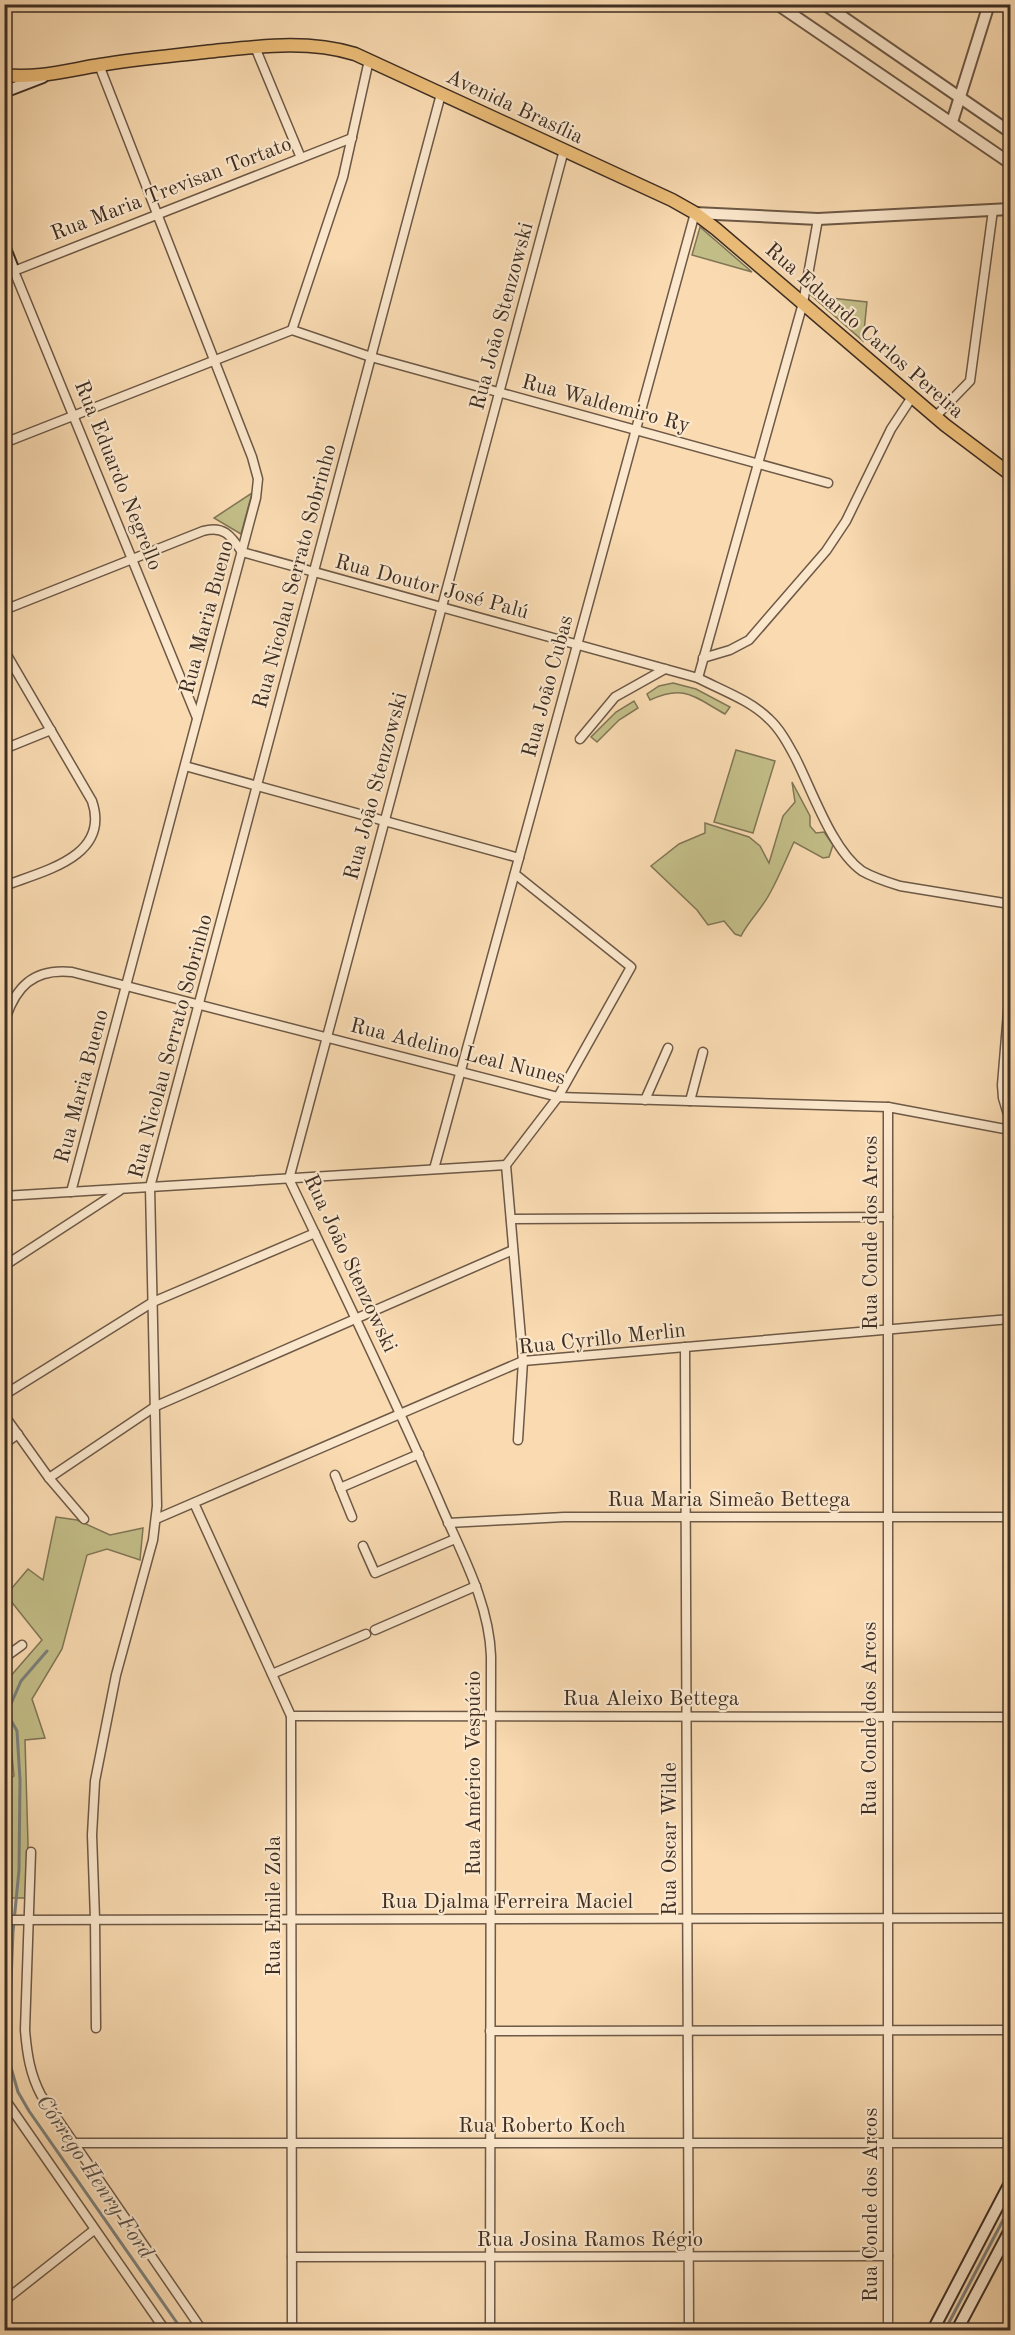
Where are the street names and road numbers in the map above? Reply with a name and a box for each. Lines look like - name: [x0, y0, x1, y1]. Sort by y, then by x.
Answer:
- street label: Avenida Brasília: [443, 66, 586, 148]
- street label: Rua Maria Trevisan Tortato: [48, 134, 295, 245]
- street label: Rua João Stenzowski: [467, 220, 538, 413]
- street label: Rua Eduardo Carlos Pereira: [761, 239, 967, 423]
- street label: Rua Waldemiro Ry: [519, 372, 692, 437]
- street label: Rua Eduardo Negrello: [70, 378, 165, 573]
- street label: Rua Nicolau Serrato Sobrinho: [250, 442, 341, 711]
- street label: Rua Maria Bueno: [177, 538, 238, 696]
- street label: Rua Doutor José Palú: [332, 551, 531, 623]
- street label: Rua João Cubas: [519, 613, 578, 760]
- street label: Rua João Stenzowski: [341, 690, 412, 883]
- street label: Rua Nicolau Serrato Sobrinho: [126, 912, 217, 1181]
- street label: Rua Maria Bueno: [52, 1007, 113, 1165]
- street label: Rua Adelino Leal Nunes: [348, 1015, 568, 1089]
- street label: Rua Conde dos Arcos: [861, 1136, 882, 1330]
- street label: Rua João Stenzowski: [299, 1171, 400, 1356]
- street label: Rua Cyrillo Merlin: [517, 1320, 687, 1359]
- street label: Rua Maria Simeão Bettega: [608, 1490, 850, 1511]
- street label: Rua Conde dos Arcos: [860, 1622, 881, 1816]
- street label: Rua Américo Vespúcio: [464, 1671, 485, 1875]
- street label: Rua Aleixo Bettega: [563, 1689, 739, 1710]
- street label: Rua Oscar Wilde: [660, 1762, 681, 1916]
- street label: Rua Emile Zola: [264, 1836, 285, 1976]
- street label: Rua Djalma Ferreira Maciel: [381, 1892, 634, 1913]
- street label: Rua Conde dos Arcos: [861, 2108, 882, 2302]
- street label: Rua Roberto Koch: [458, 2116, 626, 2137]
- street label: Rua Josina Ramos Régio: [477, 2230, 703, 2251]

